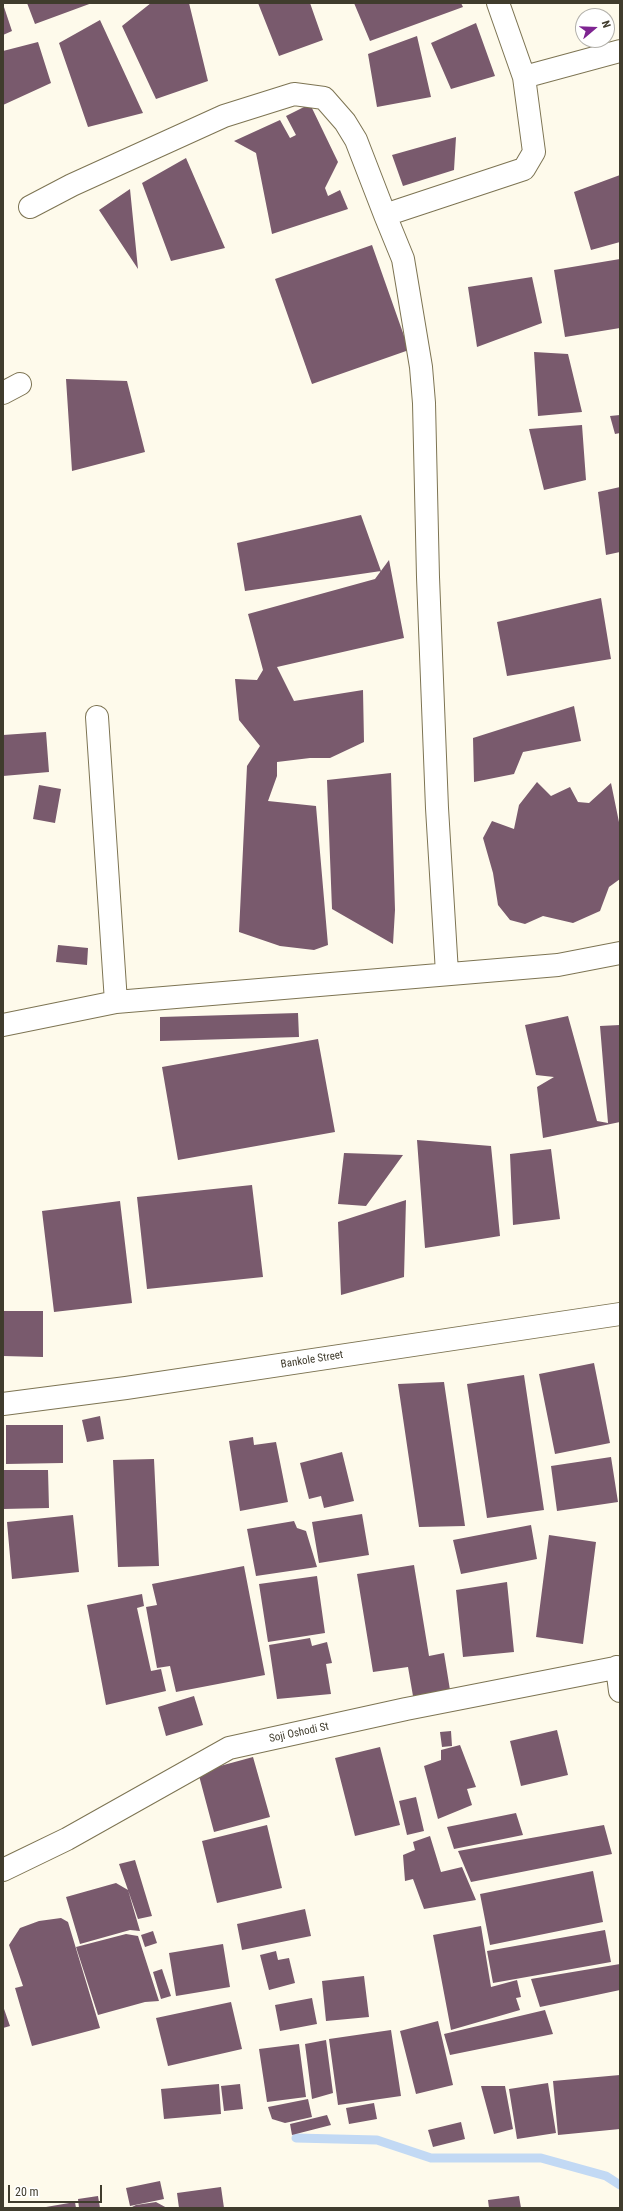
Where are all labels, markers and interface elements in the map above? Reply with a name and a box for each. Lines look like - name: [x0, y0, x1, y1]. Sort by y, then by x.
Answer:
- north arrow: [575, 8, 615, 48]
- text: N: [599, 19, 613, 30]
- street label: Bankole Street: [280, 1349, 344, 1371]
- street label: Soji Oshodi St: [268, 1720, 330, 1746]
- scale bar: [10, 2177, 104, 2203]
- text: 20 m: [15, 2185, 39, 2199]

